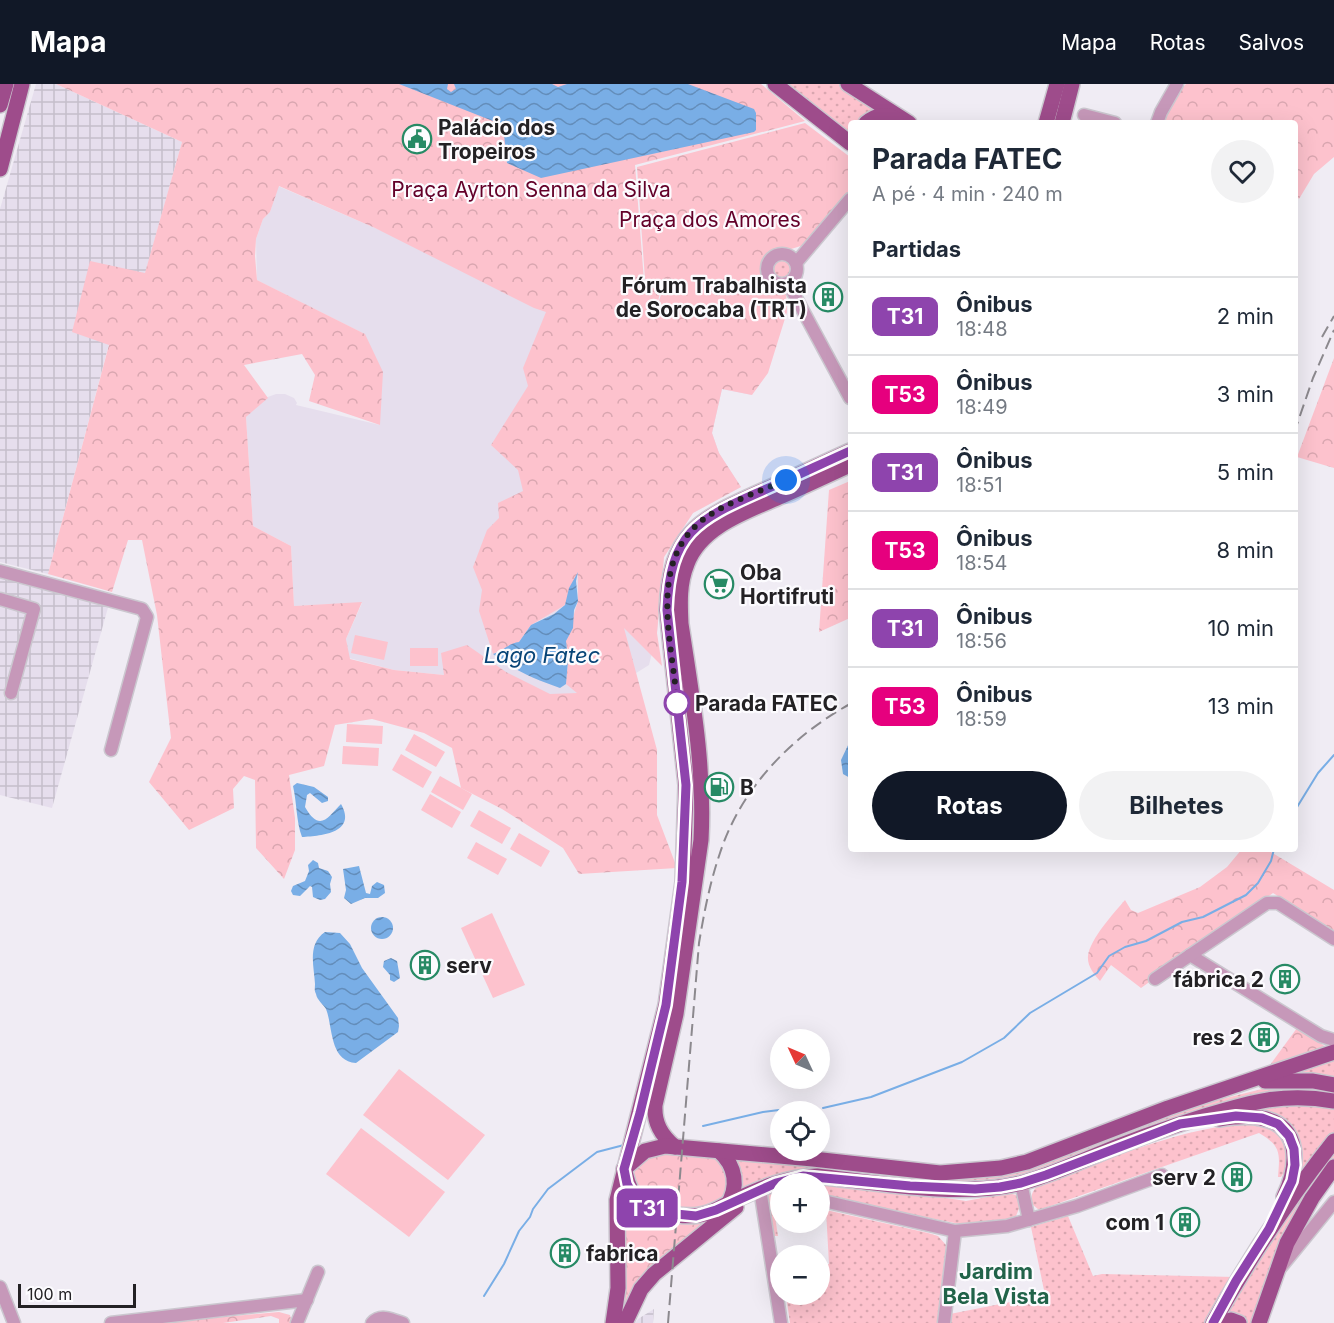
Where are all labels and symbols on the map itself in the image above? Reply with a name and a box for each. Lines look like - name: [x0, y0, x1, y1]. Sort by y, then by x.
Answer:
- place label: Palácio dos Tropeiros: [438, 115, 555, 164]
- public building icon: Palácio dos Tropeiros: [401, 123, 433, 155]
- park label: Praça Ayrton Senna da Silva: [391, 177, 671, 202]
- park label: Praça dos Amores: [619, 207, 801, 232]
- place label: Fórum Trabalhista de Sorocaba (TRT): [616, 273, 807, 322]
- building icon: Fórum Trabalhista de Sorocaba (TRT): [812, 281, 844, 313]
- your location: [771, 465, 801, 495]
- place label: Oba Hortifruti: [740, 560, 834, 609]
- supermarket icon: Oba Hortifruti: [703, 568, 735, 600]
- water label: Lago Fatec: [484, 642, 600, 668]
- marker: Parada FATEC: [664, 690, 690, 716]
- place label: Parada FATEC: [695, 691, 838, 716]
- fuel station icon: B: [703, 771, 735, 803]
- place label: B: [740, 775, 754, 800]
- building icon: serv: [409, 949, 441, 981]
- place label: serv: [446, 953, 492, 978]
- building icon: fábrica 2: [1269, 963, 1301, 995]
- place label: fábrica 2: [1173, 967, 1264, 992]
- building icon: res 2: [1248, 1021, 1280, 1053]
- place label: res 2: [1192, 1025, 1243, 1050]
- north arrow: [770, 1029, 830, 1089]
- building icon: serv 2: [1221, 1161, 1253, 1193]
- place label: serv 2: [1152, 1165, 1216, 1190]
- line badge: T31: [612, 1188, 682, 1228]
- building icon: com 1: [1169, 1206, 1201, 1238]
- place label: com 1: [1106, 1210, 1164, 1235]
- building icon: fabrica: [549, 1237, 581, 1269]
- place label: fabrica: [586, 1241, 659, 1266]
- district label: Jardim Bela Vista: [942, 1258, 1050, 1309]
- scale bar: [18, 1281, 136, 1308]

